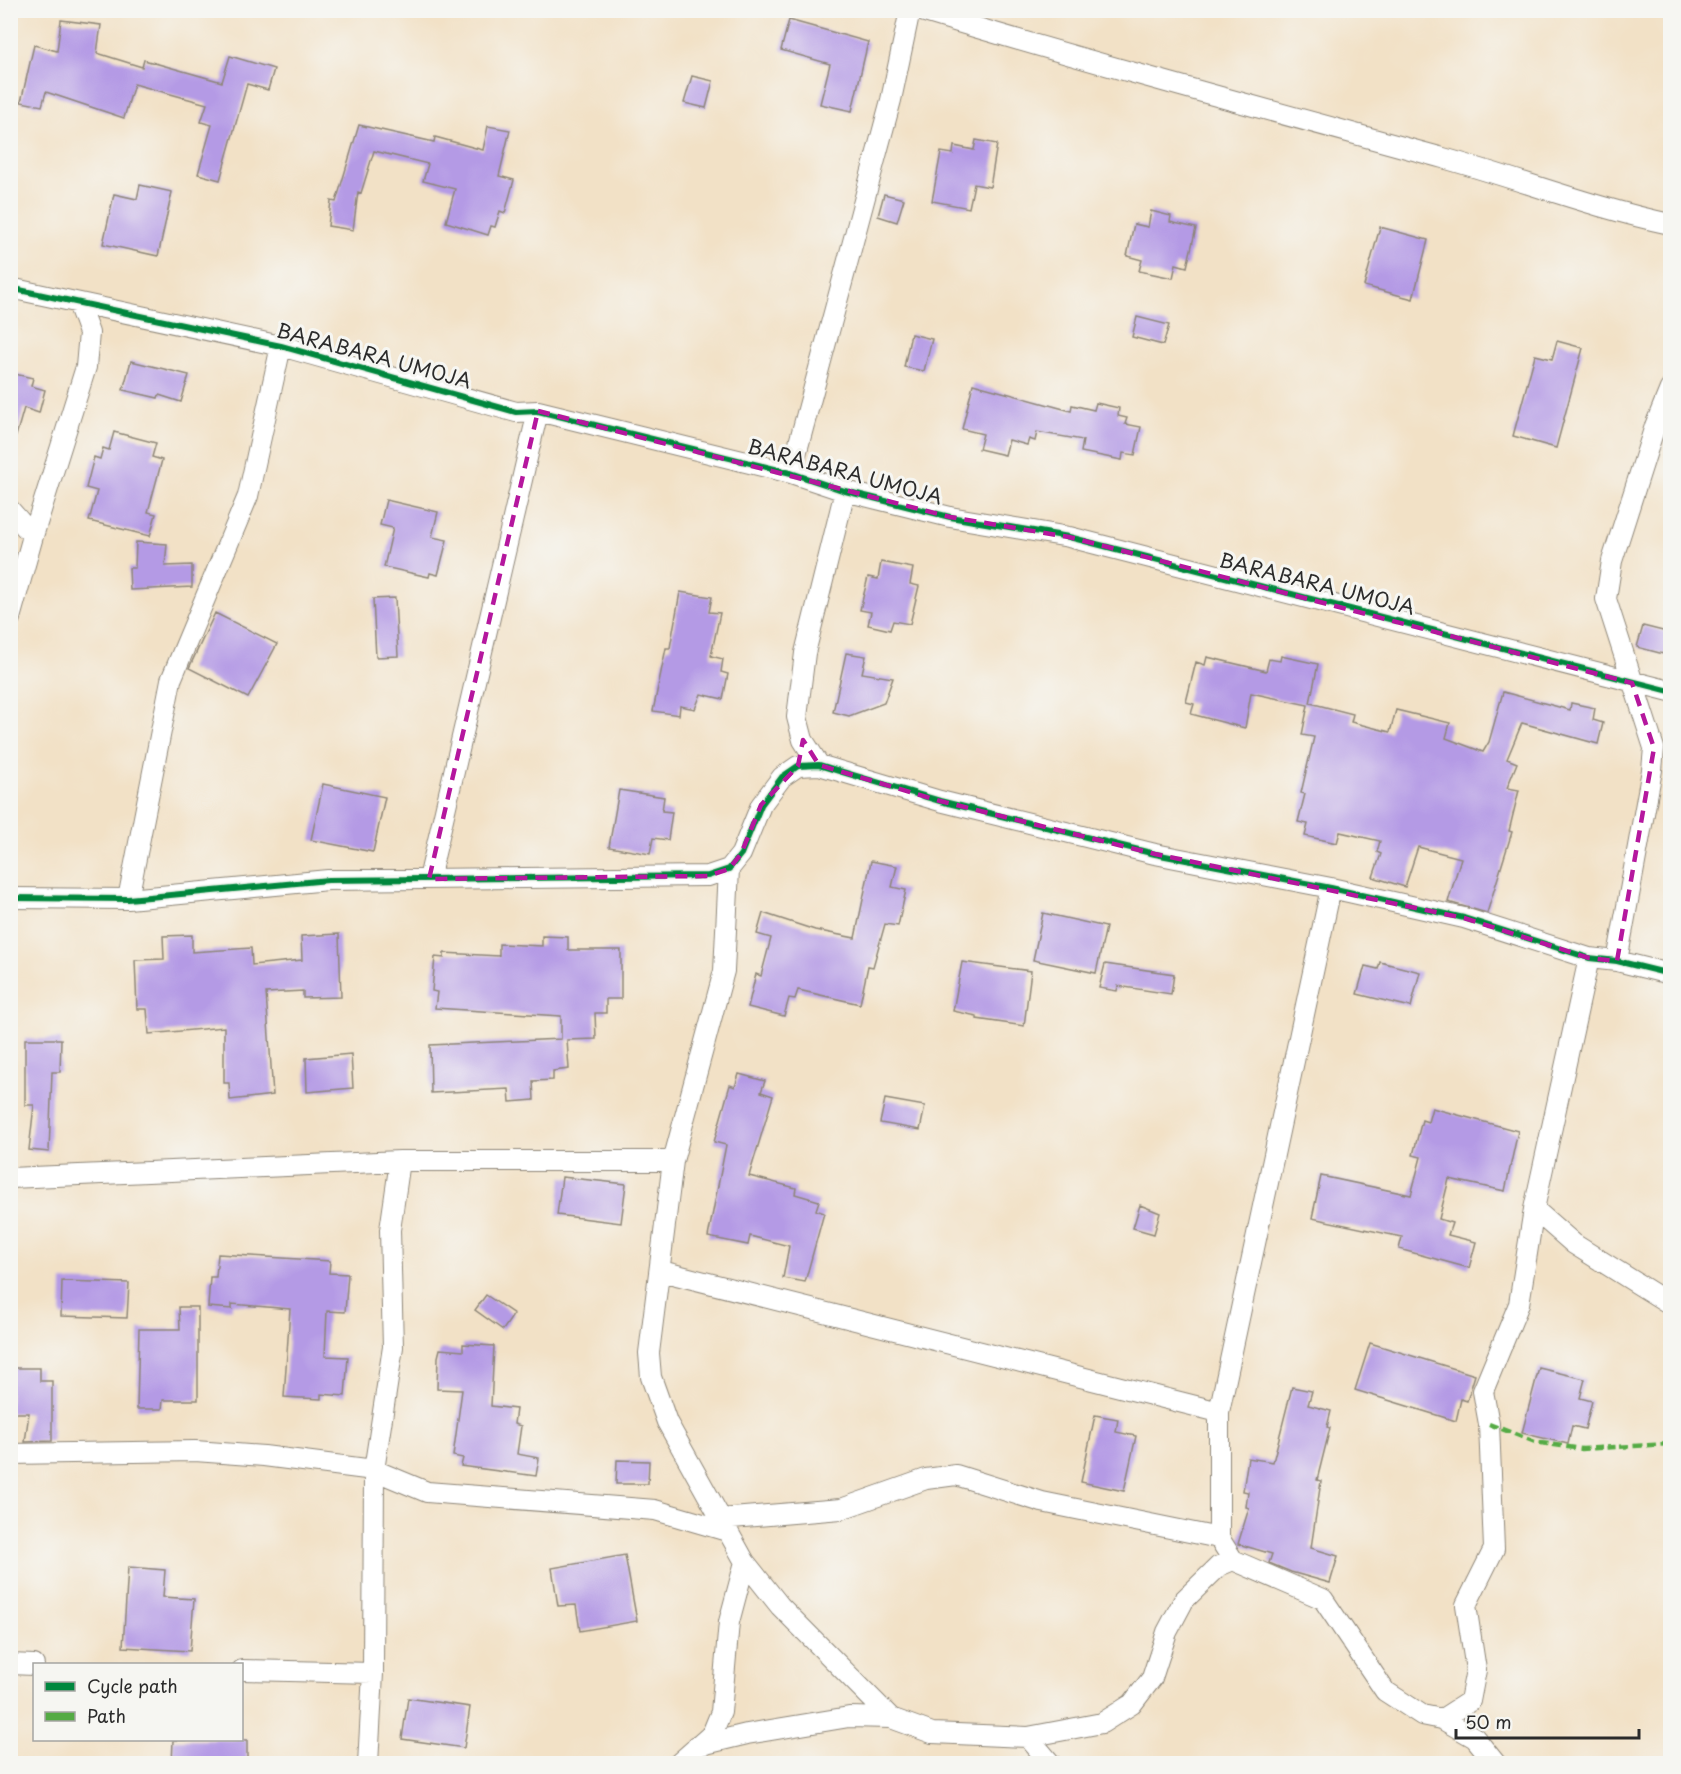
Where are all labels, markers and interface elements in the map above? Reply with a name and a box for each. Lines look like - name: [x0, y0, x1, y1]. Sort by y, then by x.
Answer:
- street label: BARABARA UMOJA: [274, 315, 475, 395]
- street label: BARABARA UMOJA: [745, 431, 946, 511]
- street label: BARABARA UMOJA: [1216, 544, 1418, 622]
- legend: [33, 1663, 243, 1741]
- text: Cycle path: [87, 1672, 178, 1699]
- text: Path: [87, 1702, 126, 1729]
- scale bar: [1456, 1702, 1639, 1740]
- text: 50 m: [1465, 1708, 1512, 1735]

